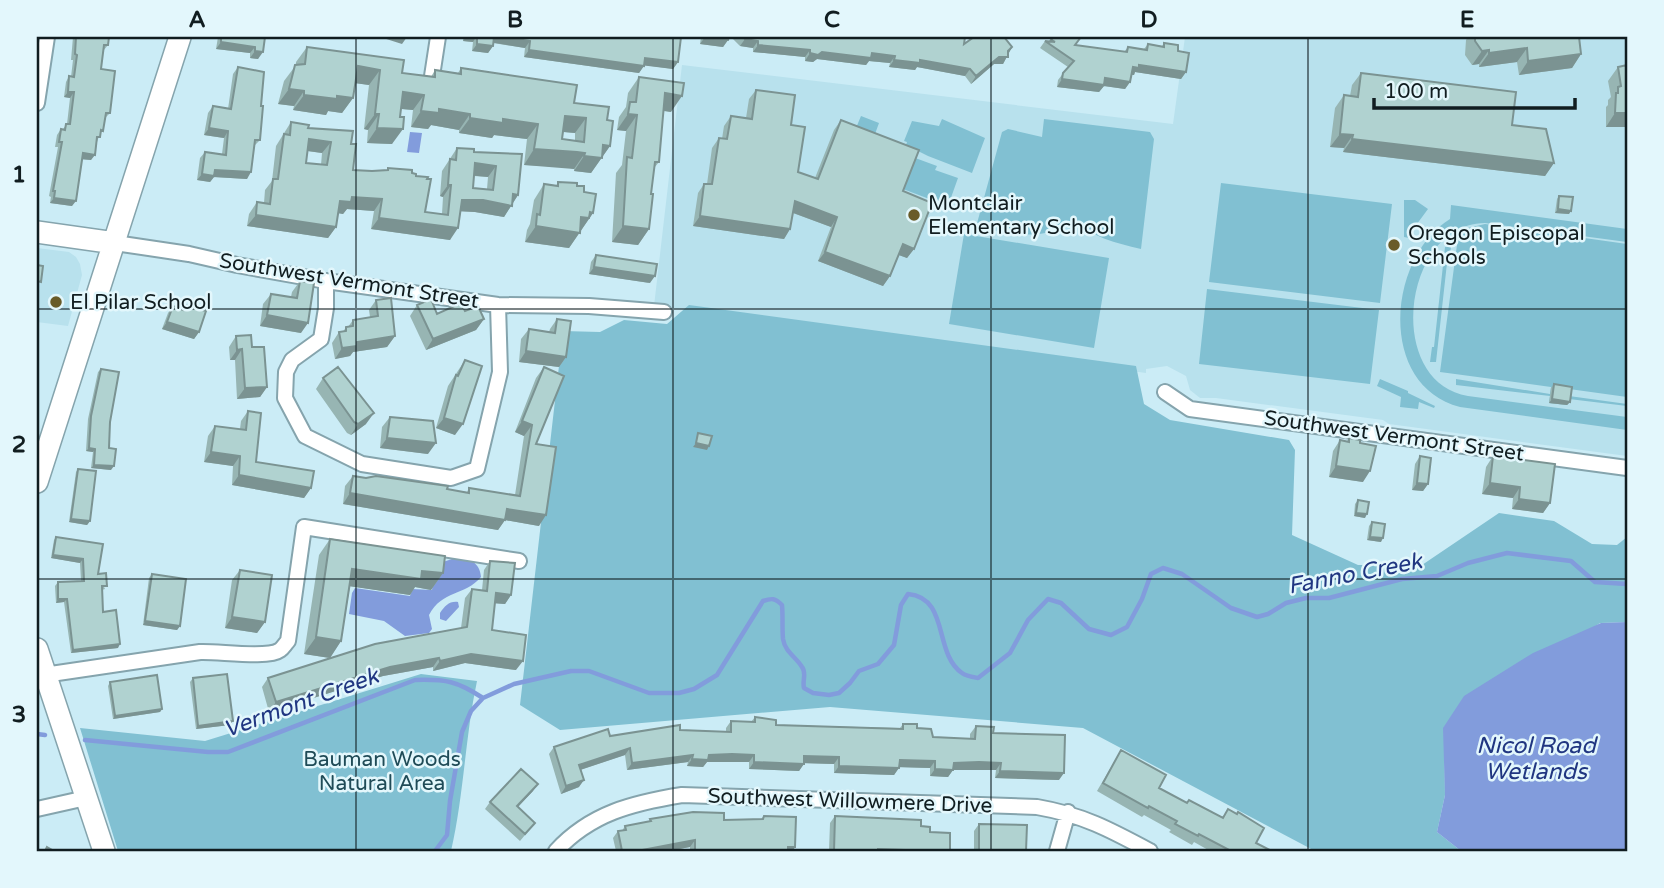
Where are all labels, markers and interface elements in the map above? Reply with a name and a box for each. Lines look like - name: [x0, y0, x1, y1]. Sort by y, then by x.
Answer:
- text: A: [188, 6, 206, 34]
- text: B: [507, 6, 523, 34]
- text: C: [824, 6, 840, 34]
- text: D: [1140, 6, 1158, 34]
- text: E: [1460, 6, 1474, 34]
- scale bar: [1374, 66, 1575, 110]
- text: 100 m: [1384, 79, 1448, 104]
- text: 1: [12, 161, 26, 189]
- place label: Montclair Elementary School: [928, 191, 1115, 240]
- marker: Montclair Elementary School: [906, 207, 922, 223]
- place label: Oregon Episcopal Schools: [1408, 221, 1585, 270]
- marker: Oregon Episcopal Schools: [1386, 237, 1402, 253]
- street label: Southwest Vermont Street: [217, 248, 481, 314]
- place label: El Pilar School: [70, 290, 211, 315]
- marker: El Pilar School: [48, 294, 64, 310]
- street label: Southwest Vermont Street: [1262, 405, 1526, 467]
- text: 2: [12, 431, 26, 459]
- water label: Fanno Creek: [1286, 547, 1426, 601]
- water label: Vermont Creek: [220, 661, 384, 744]
- text: 3: [12, 701, 26, 729]
- water label: Nicol Road Wetlands: [1476, 732, 1598, 786]
- park label: Bauman Woods Natural Area: [303, 747, 461, 796]
- street label: Southwest Willowmere Drive: [707, 784, 993, 818]

